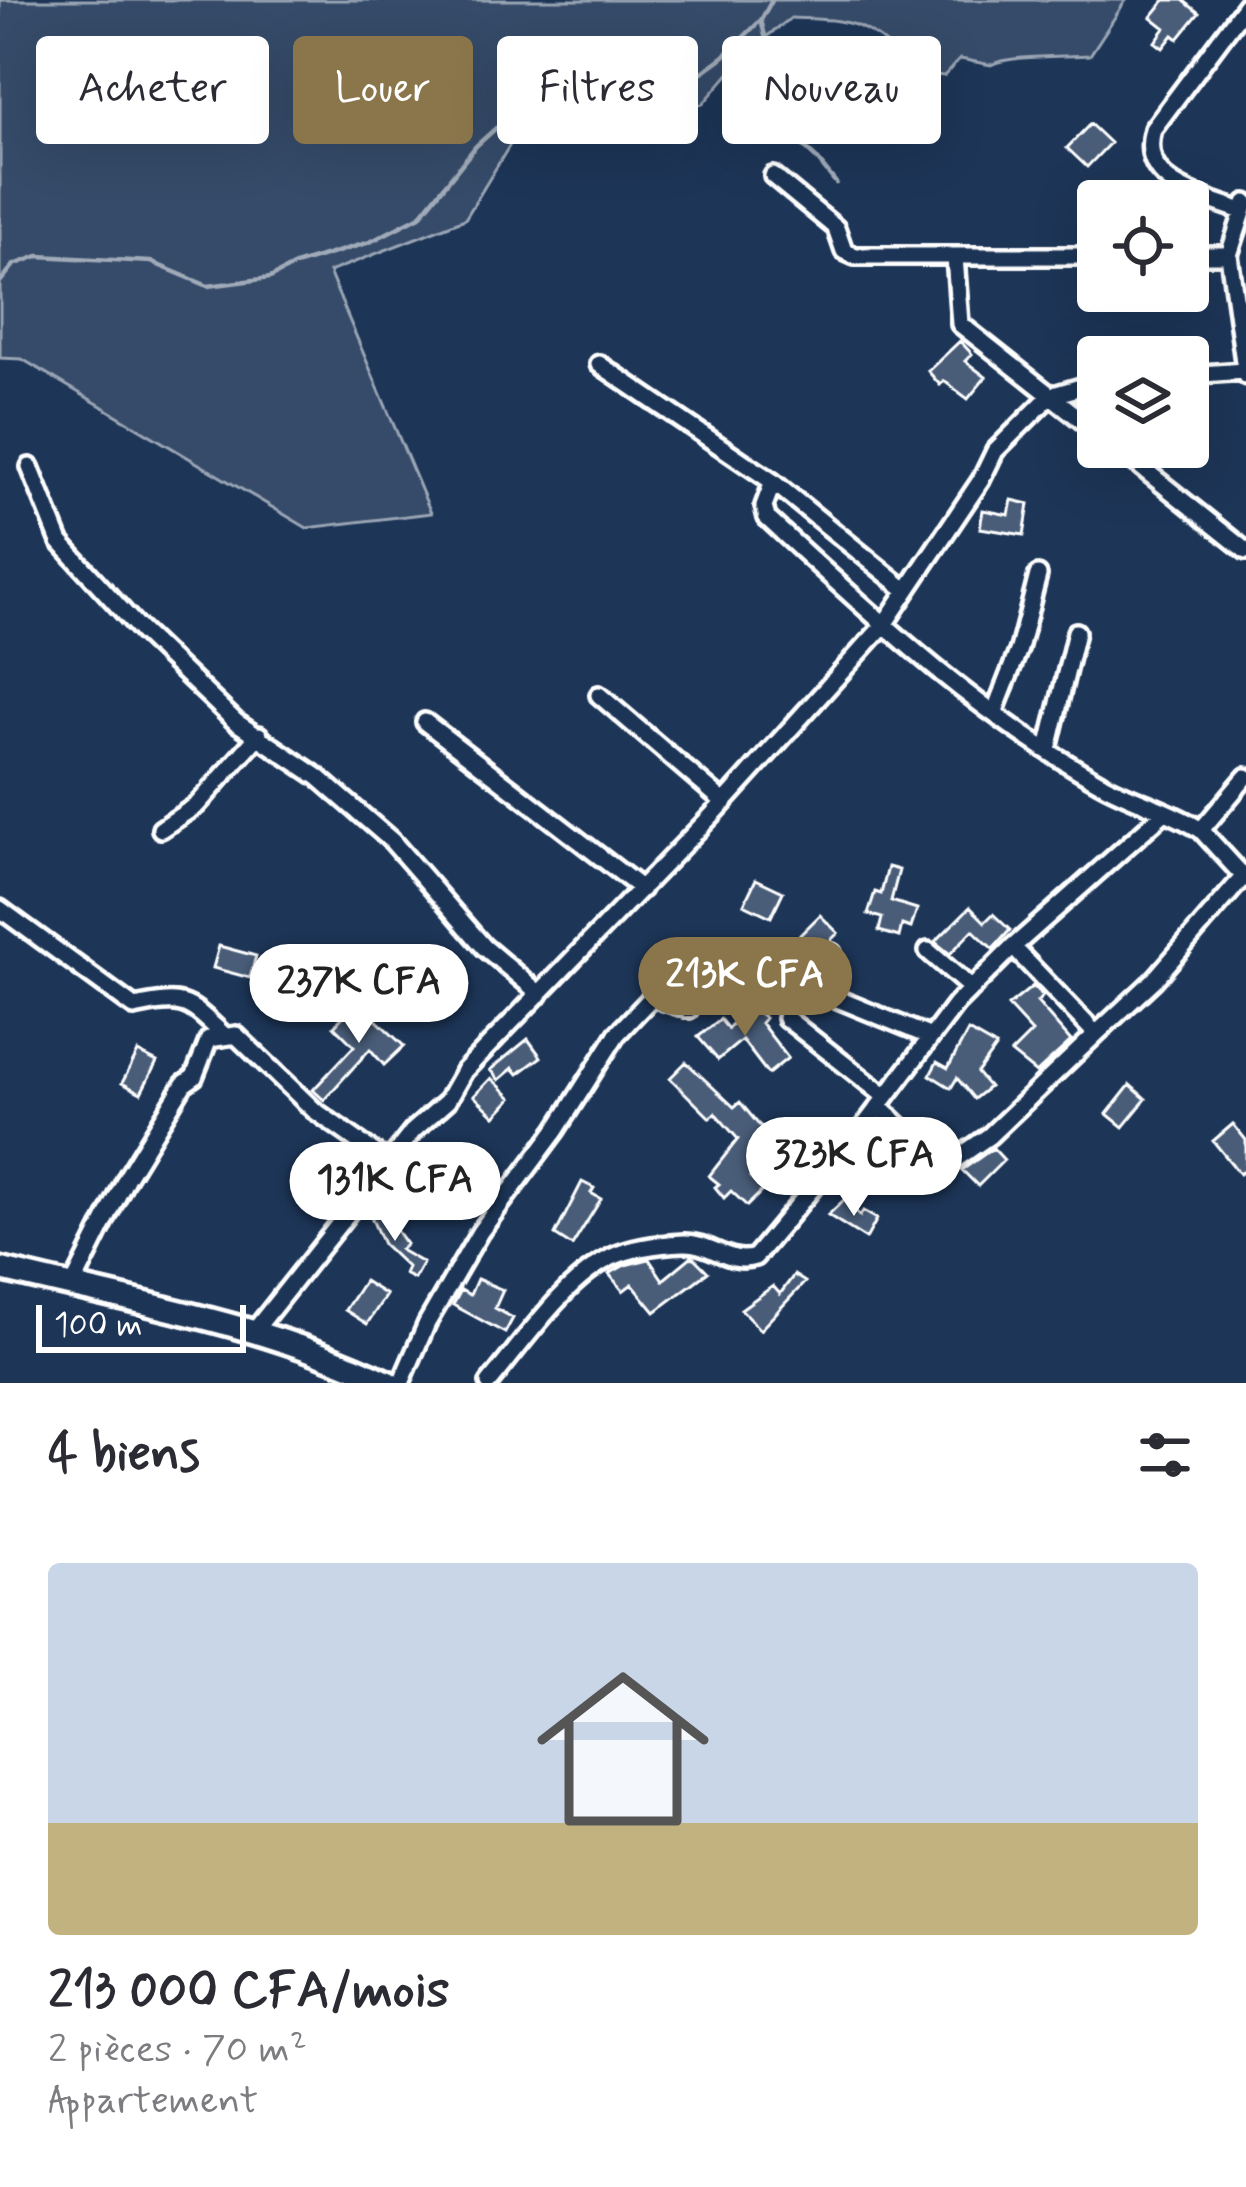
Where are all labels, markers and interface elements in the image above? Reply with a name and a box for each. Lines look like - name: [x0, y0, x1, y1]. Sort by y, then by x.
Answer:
- chip: Acheter: [36, 36, 269, 144]
- chip: Louer: [293, 36, 473, 144]
- chip: Filtres: [497, 36, 698, 144]
- chip: Nouveau: [722, 36, 941, 144]
- map controls: [1077, 180, 1209, 468]
- button: locate: [1077, 180, 1209, 312]
- button: layers: [1077, 336, 1209, 468]
- pin: 213K CFA: [621, 937, 869, 1039]
- pin: 237K CFA: [235, 944, 483, 1046]
- text: 213K CFA: [665, 950, 825, 1001]
- text: 237K CFA: [276, 957, 442, 1008]
- pin: 323K CFA: [730, 1117, 978, 1219]
- text: 323K CFA: [773, 1130, 935, 1181]
- pin: 131K CFA: [271, 1142, 519, 1244]
- text: 131K CFA: [317, 1155, 473, 1206]
- scale bar: [36, 1299, 246, 1352]
- text: 100 m: [54, 1304, 143, 1348]
- text: 4 biens: [48, 1422, 200, 1488]
- icon: filters: [1132, 1422, 1198, 1488]
- icon: home: [515, 1641, 731, 1857]
- text: 213 000 CFA/mois: [48, 1959, 449, 2025]
- text: 2 pièces · 70 m²: [48, 2025, 307, 2076]
- text: Appartement: [48, 2076, 258, 2127]

